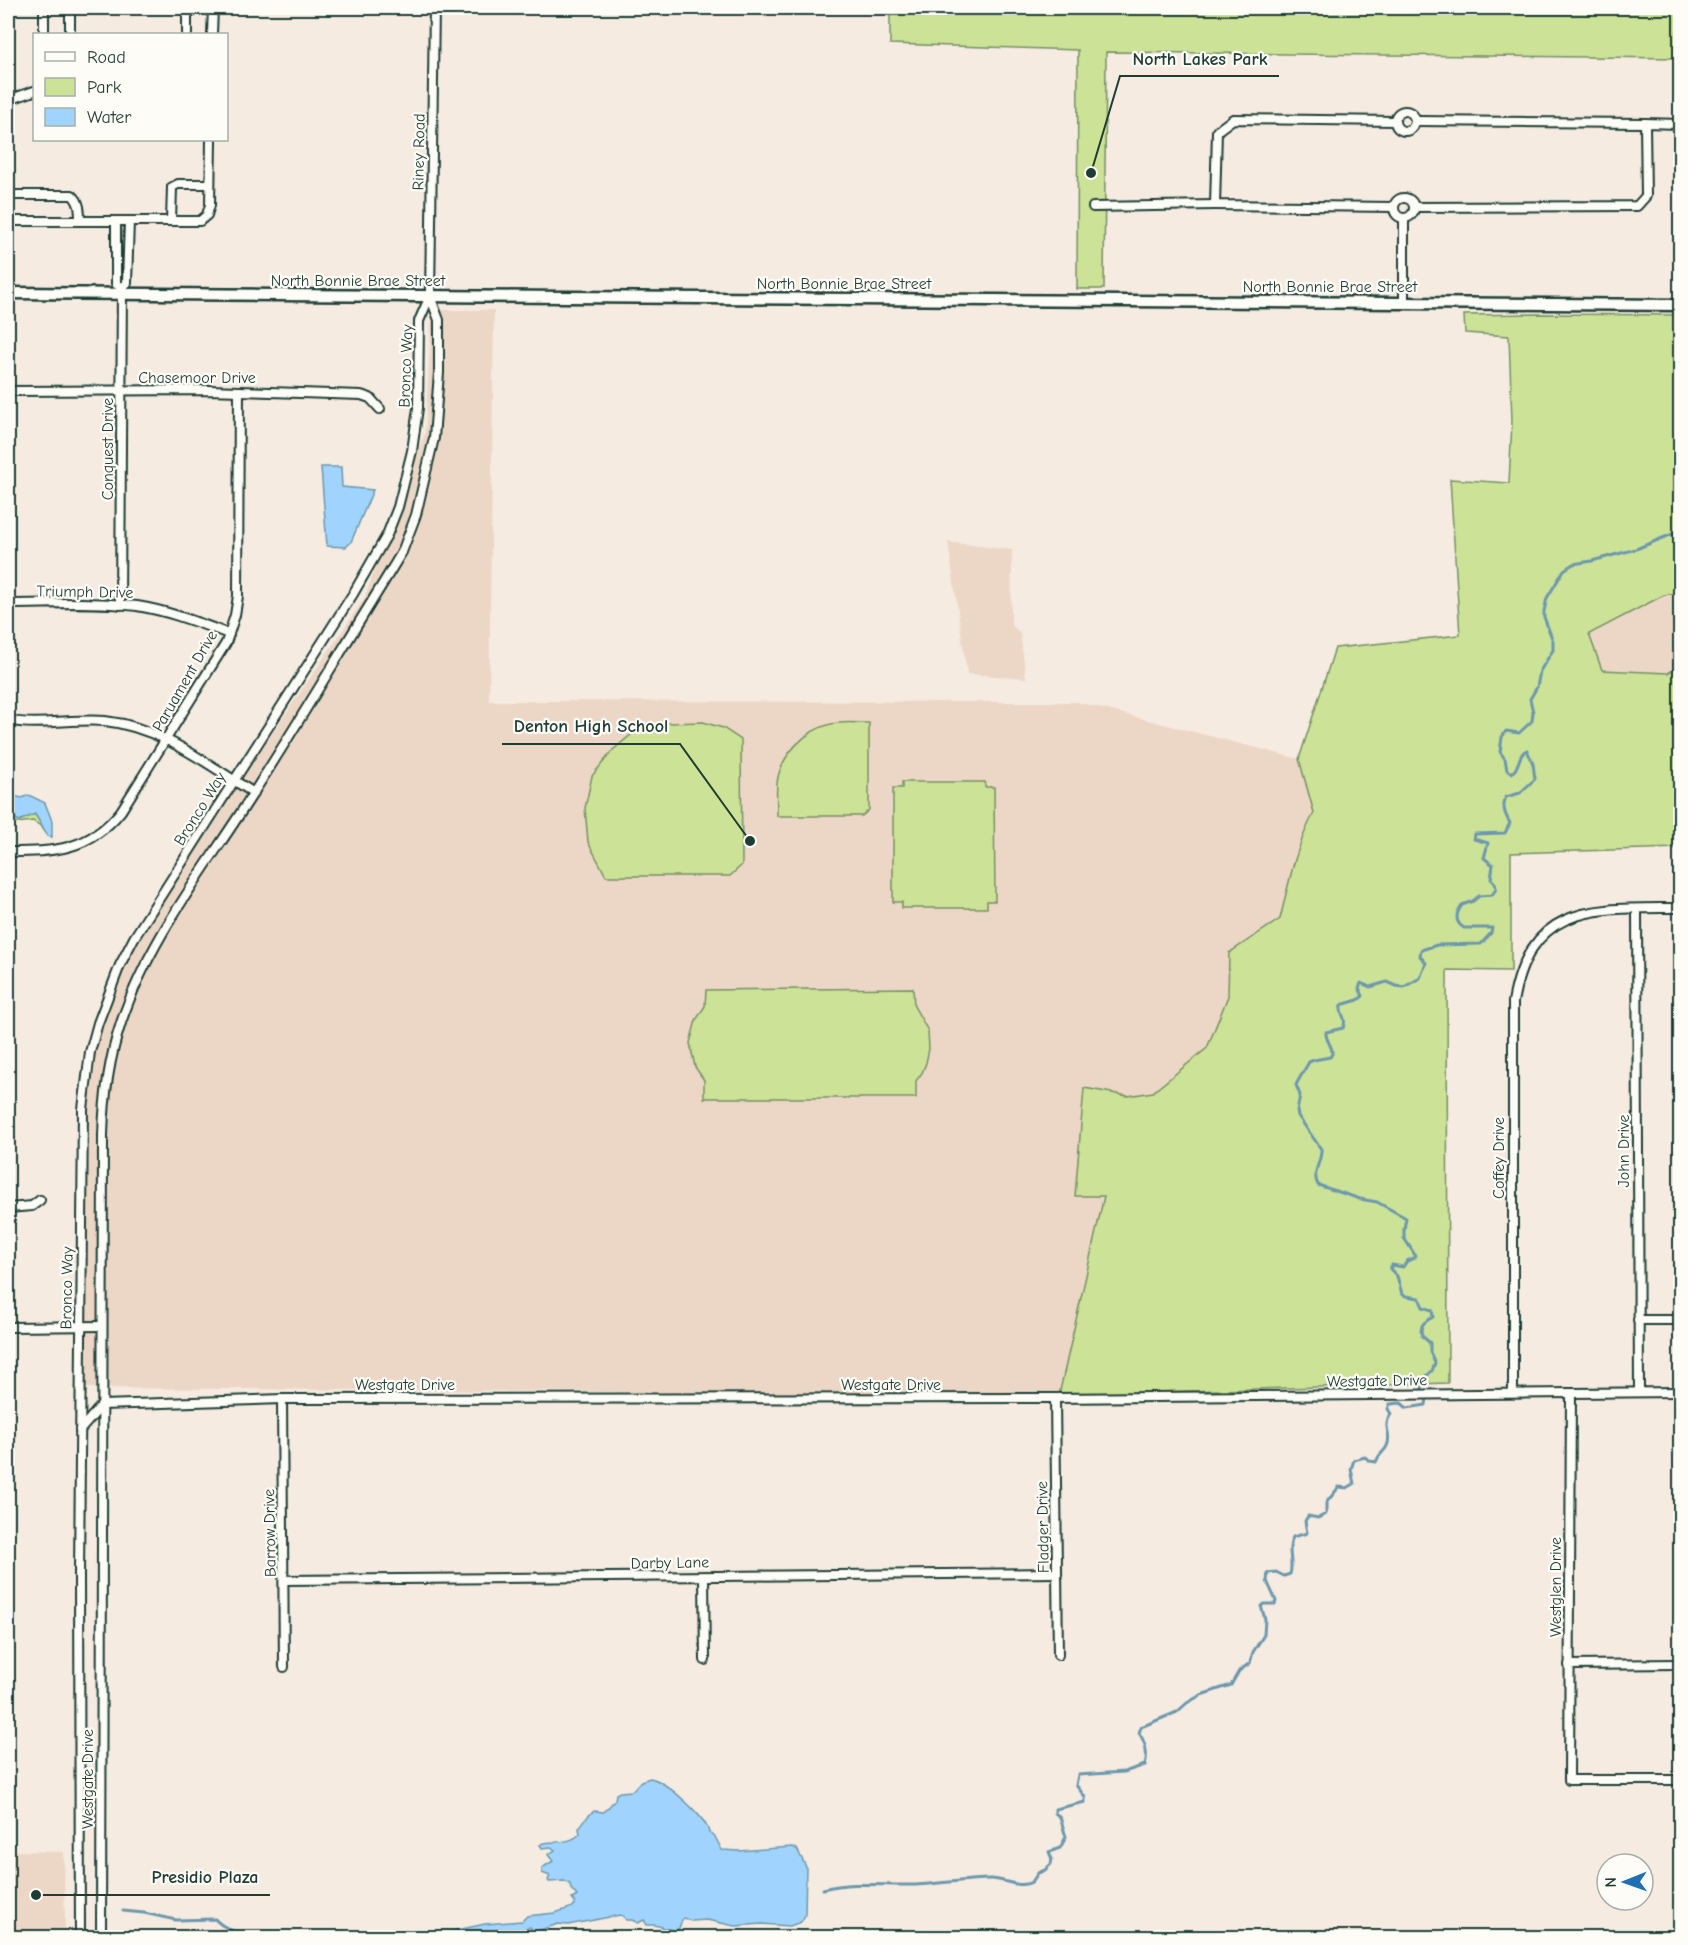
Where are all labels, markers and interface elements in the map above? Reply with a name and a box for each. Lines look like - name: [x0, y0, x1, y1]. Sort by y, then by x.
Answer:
- legend: [33, 33, 228, 141]
- callout: North Lakes Park: [1120, 40, 1279, 76]
- text: Road: [87, 47, 126, 68]
- text: North Lakes Park: [1133, 49, 1268, 70]
- text: Park: [87, 77, 122, 98]
- text: Water: [87, 107, 132, 128]
- street label: Riney Road: [409, 113, 429, 191]
- street label: North Bonnie Brae Street: [271, 272, 446, 290]
- street label: North Bonnie Brae Street: [757, 275, 932, 293]
- street label: North Bonnie Brae Street: [1243, 278, 1418, 296]
- street label: Bronco Way: [396, 323, 416, 408]
- street label: Chasemoor Drive: [138, 369, 256, 387]
- street label: Conquest Drive: [99, 398, 117, 500]
- street label: Triumph Drive: [37, 582, 133, 602]
- street label: Paruament Drive: [149, 627, 221, 735]
- callout: Denton High School: [502, 708, 680, 744]
- text: Denton High School: [514, 716, 668, 737]
- street label: Bronco Way: [170, 768, 230, 849]
- street label: John Drive: [1615, 1115, 1633, 1187]
- street label: Coffey Drive: [1490, 1117, 1508, 1199]
- street label: Bronco Way: [57, 1245, 77, 1330]
- street label: Westgate Drive: [1327, 1371, 1427, 1391]
- street label: Westgate Drive: [355, 1376, 455, 1394]
- street label: Westgate Drive: [841, 1376, 941, 1394]
- street label: Fladger Drive: [1033, 1481, 1053, 1573]
- street label: Barrow Drive: [260, 1489, 280, 1577]
- street label: Westglen Drive: [1547, 1537, 1565, 1637]
- street label: Darby Lane: [631, 1553, 709, 1573]
- street label: Westgate Drive: [79, 1729, 97, 1829]
- north arrow: [1595, 1852, 1655, 1912]
- callout: Presidio Plaza: [139, 1859, 270, 1895]
- text: Presidio Plaza: [152, 1867, 258, 1888]
- text: N: [1602, 1877, 1620, 1888]

